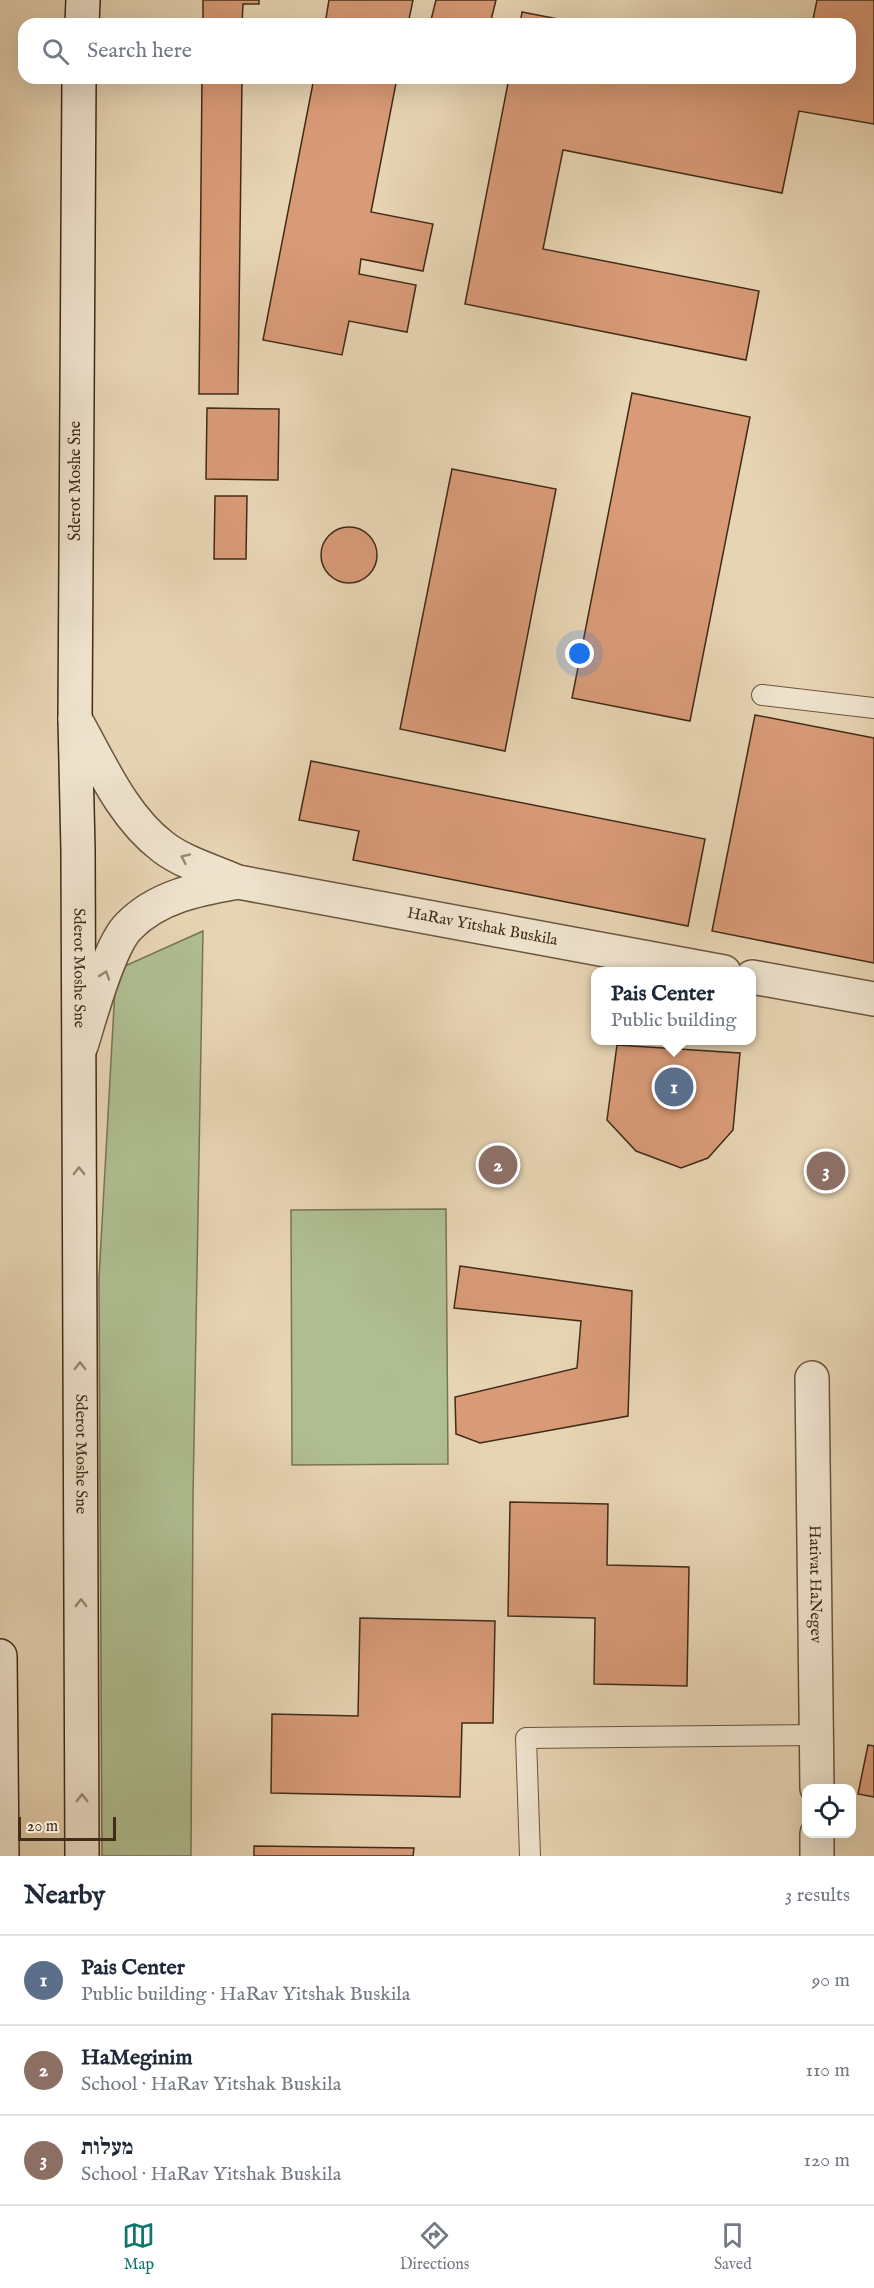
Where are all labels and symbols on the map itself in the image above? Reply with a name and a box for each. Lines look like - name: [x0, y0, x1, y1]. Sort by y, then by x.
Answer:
- street label: Sderot Moshe Sne: [66, 421, 86, 541]
- your location: [565, 639, 594, 668]
- one-way arrow: [180, 854, 191, 866]
- street label: HaRav Yitshak Buskila: [405, 904, 559, 951]
- street label: Sderot Moshe Sne: [68, 908, 89, 1028]
- one-way arrow: [97, 970, 110, 981]
- pin: 1: [654, 1064, 694, 1110]
- pin: 2: [478, 1142, 518, 1188]
- pin: 3: [806, 1148, 846, 1194]
- one-way arrow: [73, 1166, 86, 1175]
- one-way arrow: [74, 1361, 86, 1370]
- street label: Sderot Moshe Sne: [70, 1394, 91, 1514]
- street label: Hativat HaNegev: [804, 1525, 825, 1644]
- one-way arrow: [75, 1598, 87, 1607]
- one-way arrow: [76, 1793, 88, 1802]
- scale bar: [18, 1814, 116, 1842]

